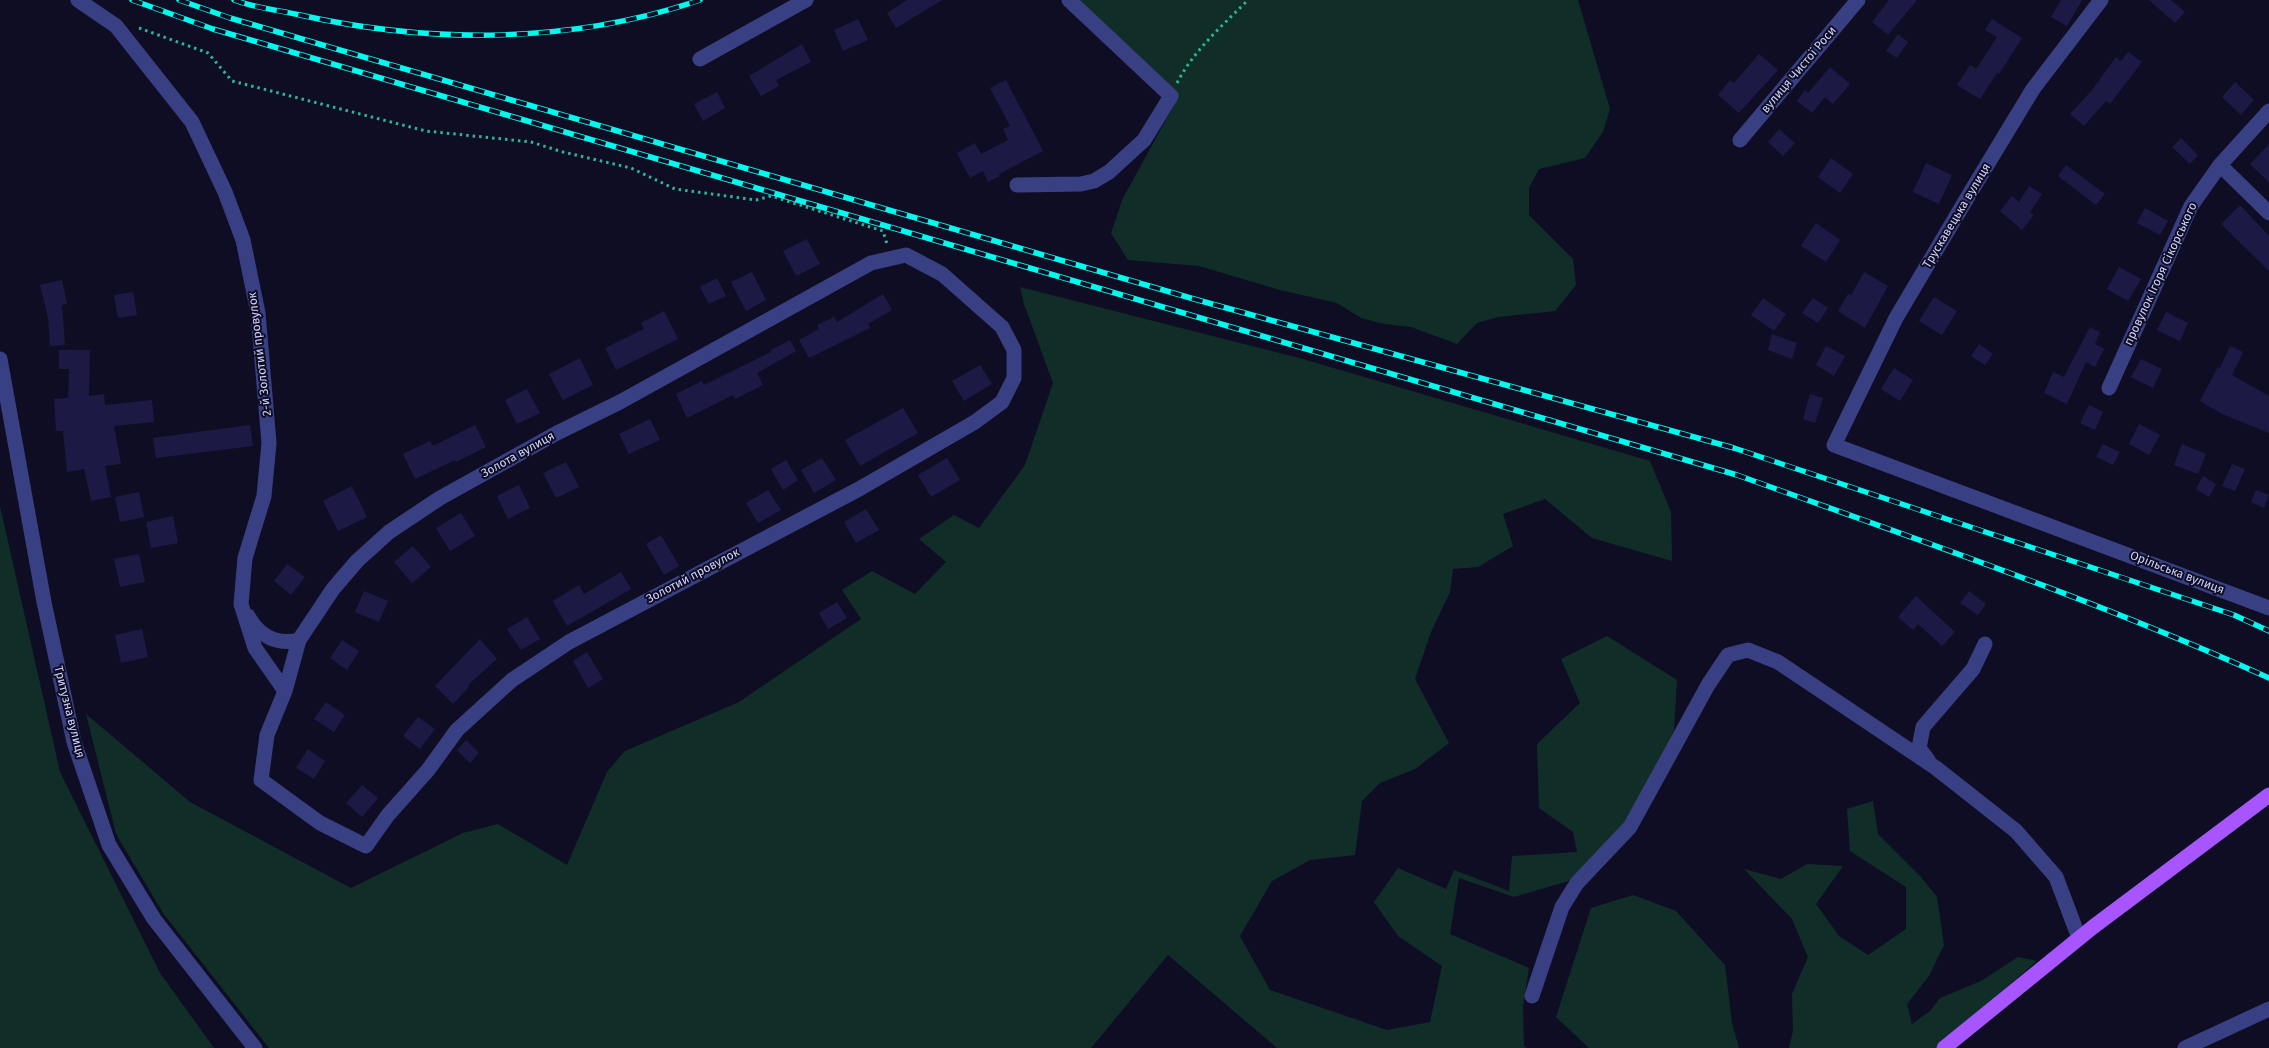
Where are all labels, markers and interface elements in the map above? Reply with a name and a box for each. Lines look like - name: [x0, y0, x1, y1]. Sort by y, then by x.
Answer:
- street label: вулиця Чистої Роси: [1759, 24, 1839, 116]
- street label: Трускавецька вулиця: [1920, 161, 1994, 271]
- street label: провулок Ігоря Сікорського: [2121, 200, 2201, 348]
- street label: 2-й Золотий провулок: [245, 291, 275, 417]
- street label: Золота вулиця: [479, 429, 557, 481]
- street label: Золотий провулок: [644, 545, 742, 607]
- street label: Орільська вулиця: [2128, 548, 2226, 598]
- street label: Тритузна вулиця: [51, 664, 87, 760]

